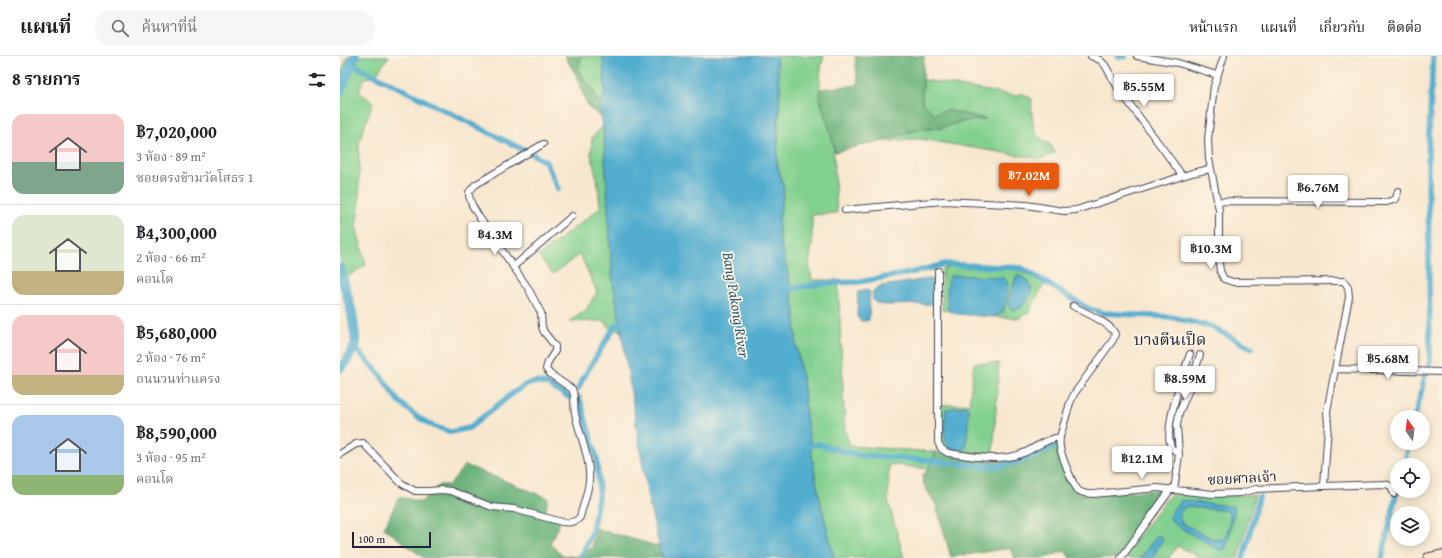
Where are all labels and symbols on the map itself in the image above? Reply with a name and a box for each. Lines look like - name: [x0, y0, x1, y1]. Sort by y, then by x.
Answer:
- pin: ฿5.55M: [1111, 74, 1177, 108]
- pin: ฿7.02M: [996, 163, 1062, 197]
- pin: ฿6.76M: [1285, 175, 1351, 209]
- pin: ฿4.3M: [467, 222, 523, 256]
- pin: ฿10.3M: [1178, 236, 1244, 270]
- water label: Bang Pakong River: [718, 249, 755, 360]
- district label: บางตีนเป็ด: [1134, 327, 1206, 351]
- pin: ฿5.68M: [1355, 346, 1421, 380]
- pin: ฿8.59M: [1152, 366, 1218, 400]
- north arrow: [1390, 410, 1430, 450]
- pin: ฿12.1M: [1109, 446, 1175, 480]
- street label: ซอยศาลเจ้า: [1207, 466, 1277, 490]
- scale bar: [352, 530, 431, 549]

